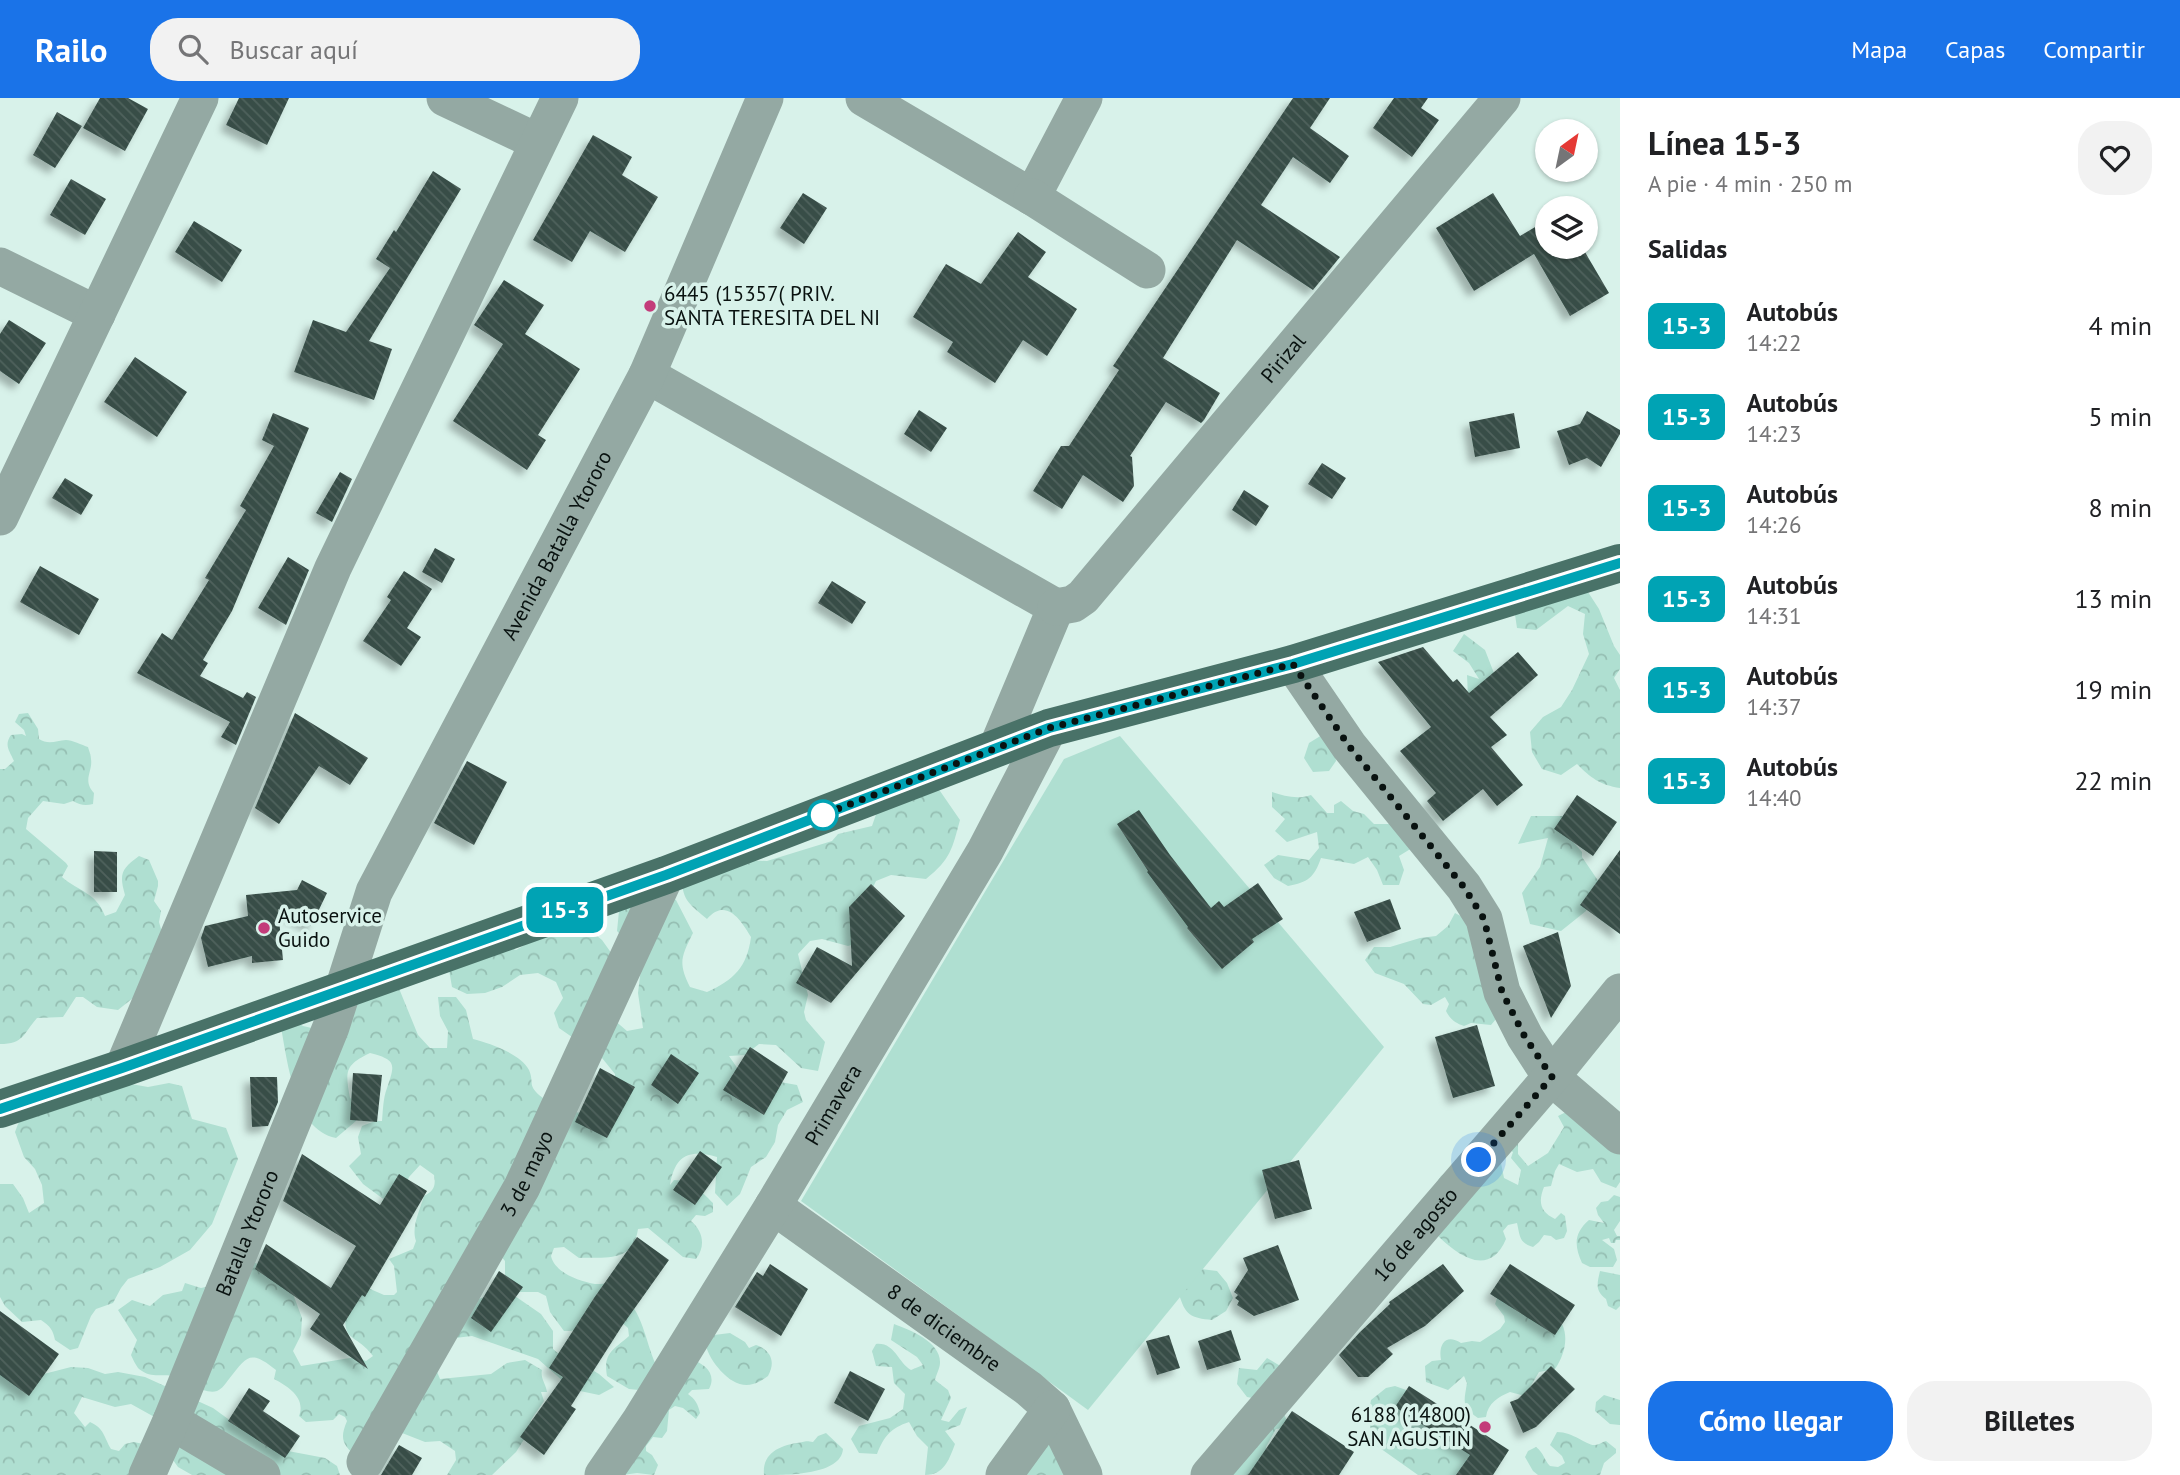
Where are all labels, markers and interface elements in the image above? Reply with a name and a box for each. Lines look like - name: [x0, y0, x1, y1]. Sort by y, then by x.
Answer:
- search box: [150, 18, 640, 81]
- text: Railo: [35, 28, 108, 71]
- icon: search: [174, 30, 212, 68]
- text: Buscar aquí: [230, 33, 358, 66]
- text: Mapa: [1851, 34, 1907, 65]
- text: Capas: [1945, 34, 2005, 65]
- text: Compartir: [2043, 34, 2145, 65]
- north arrow: [1535, 119, 1598, 182]
- map controls: [1535, 119, 1598, 259]
- text: Línea 15-3: [1648, 121, 1802, 164]
- button: heart: [2078, 121, 2152, 195]
- text: A pie · 4 min · 250 m: [1648, 169, 1852, 198]
- button: layers: [1535, 196, 1598, 259]
- text: Salidas: [1648, 232, 1727, 265]
- place label: 6445 (15357( PRIV. SANTA TERESITA DEL NI: [664, 280, 880, 331]
- text: Autobús: [1746, 295, 1838, 328]
- marker: 6445 (15357( PRIV. SANTA TERESITA DEL NI: [642, 298, 658, 314]
- text: 4 min: [2089, 309, 2152, 342]
- text: 15-3: [1662, 310, 1711, 341]
- street label: Pirizal: [1255, 328, 1311, 388]
- text: 14:22: [1746, 328, 1802, 357]
- text: Autobús: [1746, 386, 1838, 419]
- text: 5 min: [2089, 400, 2152, 433]
- text: 15-3: [1662, 401, 1711, 432]
- text: 14:23: [1746, 419, 1802, 448]
- street label: Avenida Batalla Ytororo: [496, 446, 618, 644]
- text: Autobús: [1746, 477, 1838, 510]
- text: 8 min: [2089, 491, 2152, 524]
- text: 15-3: [1662, 492, 1711, 523]
- text: 14:26: [1746, 510, 1802, 539]
- text: Autobús: [1746, 568, 1838, 601]
- text: 13 min: [2074, 582, 2152, 615]
- text: 15-3: [1662, 583, 1711, 614]
- text: 14:31: [1746, 601, 1802, 630]
- text: Autobús: [1746, 659, 1838, 692]
- text: 19 min: [2074, 673, 2152, 706]
- text: 15-3: [1662, 674, 1711, 705]
- text: 14:37: [1746, 692, 1802, 721]
- text: Autobús: [1746, 750, 1838, 783]
- text: 22 min: [2074, 764, 2152, 797]
- text: 15-3: [1662, 765, 1711, 796]
- text: 14:40: [1746, 783, 1802, 812]
- unlabelled marker: [808, 800, 838, 830]
- line badge: 15-3: [516, 887, 614, 933]
- text: 15-3: [540, 894, 590, 925]
- place label: Autoservice Guido: [278, 902, 382, 953]
- marker: Autoservice Guido: [256, 920, 272, 936]
- street label: Primavera: [798, 1059, 867, 1150]
- street label: 3 de mayo: [494, 1126, 559, 1221]
- your location: [1461, 1142, 1496, 1177]
- street label: Batalla Ytororo: [209, 1166, 285, 1300]
- street label: 16 de agosto: [1367, 1181, 1463, 1287]
- street label: 8 de diciembre: [882, 1278, 1006, 1377]
- button: Cómo llegar: [1648, 1381, 1893, 1461]
- button: Billetes: [1907, 1381, 2152, 1461]
- place label: 6188 (14800) SAN AGUSTIN: [1347, 1401, 1471, 1452]
- marker: 6188 (14800) SAN AGUSTIN: [1477, 1419, 1493, 1435]

